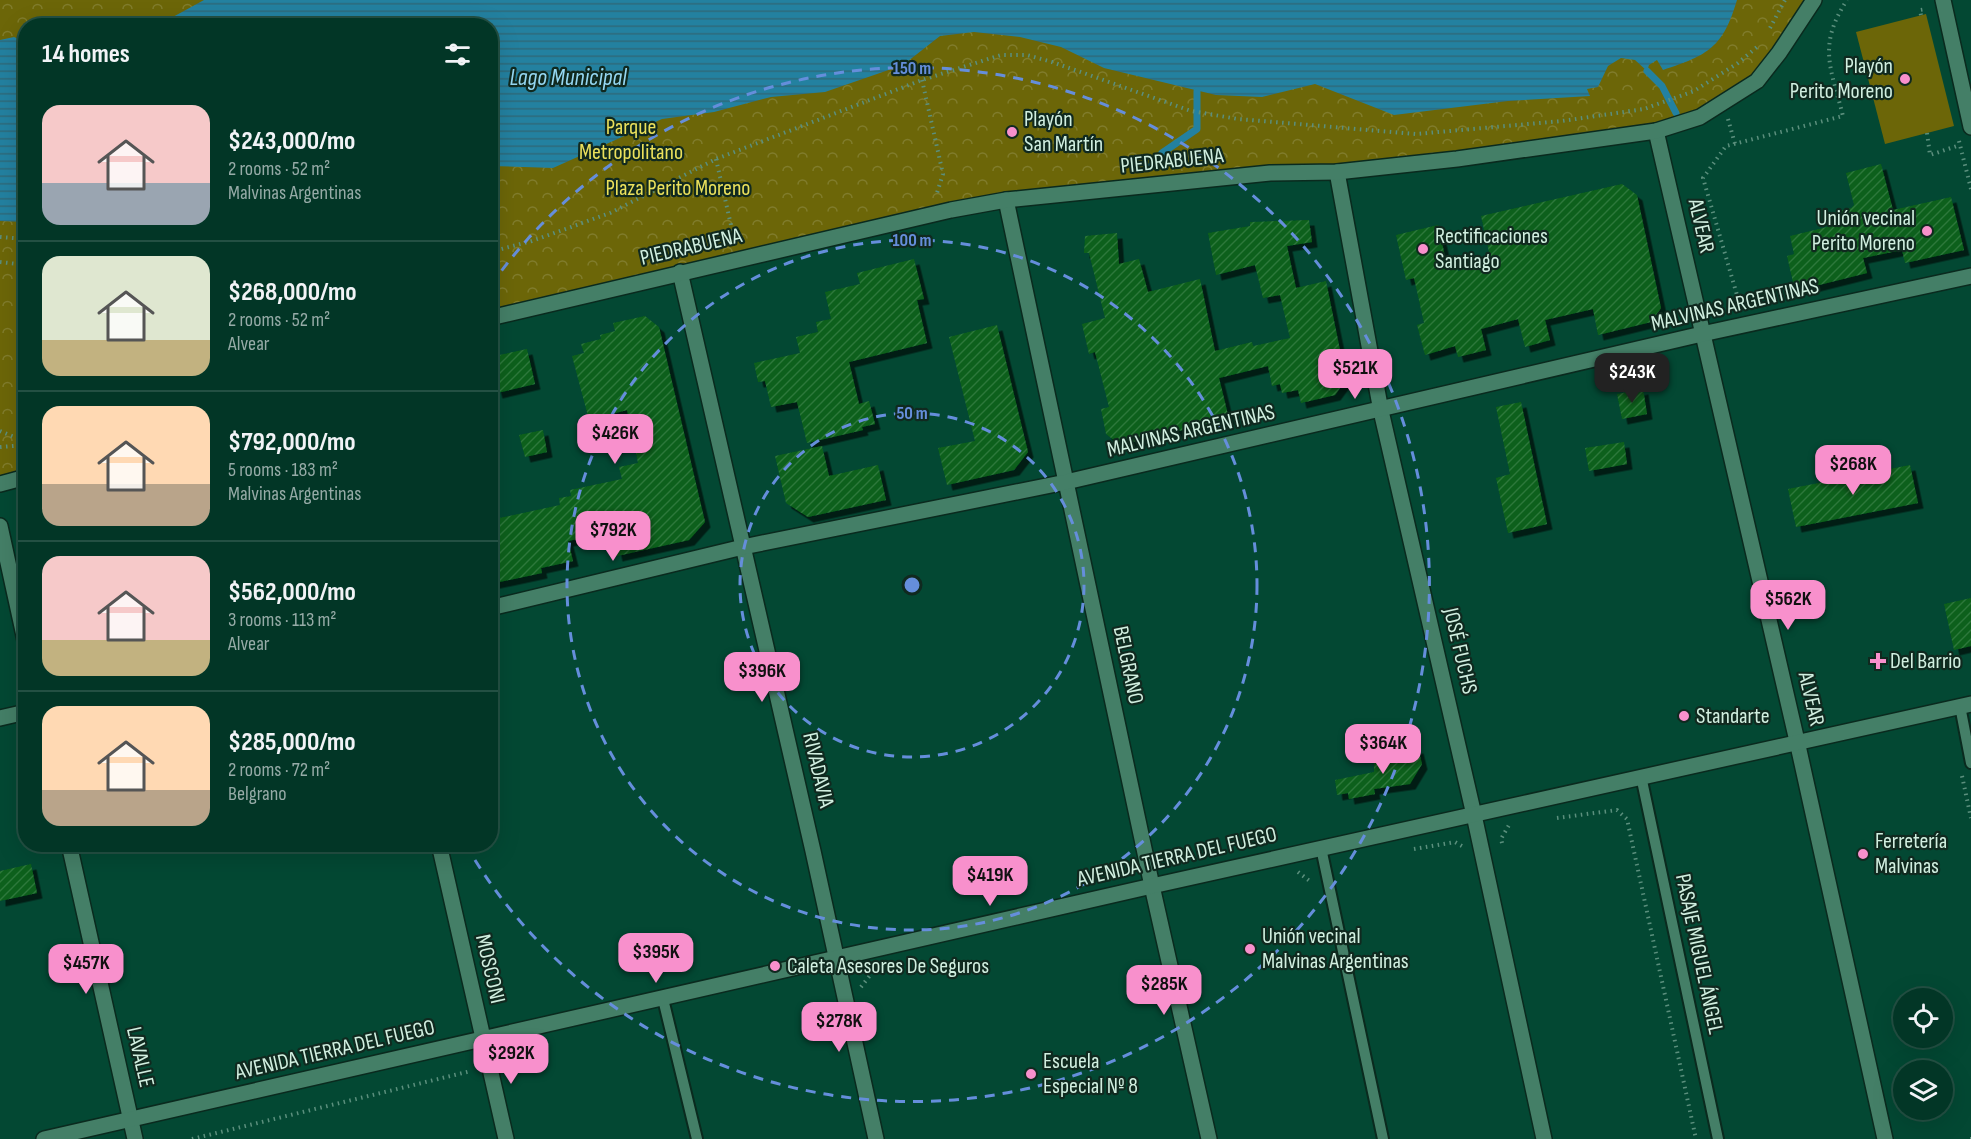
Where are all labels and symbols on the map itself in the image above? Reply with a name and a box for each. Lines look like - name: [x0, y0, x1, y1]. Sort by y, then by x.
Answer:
- place label: Playón Perito Moreno: [1790, 53, 1893, 105]
- text: 150 m: [893, 58, 931, 79]
- water label: Lago Municipal: [509, 63, 627, 92]
- marker: Playón Perito Moreno: [1898, 72, 1912, 86]
- place label: Playón San Martín: [1024, 106, 1103, 158]
- park label: Parque Metropolitano: [579, 114, 683, 166]
- marker: Playón San Martín: [1005, 125, 1019, 139]
- street label: PIEDRABUENA: [1119, 142, 1225, 180]
- park label: Plaza Perito Moreno: [606, 175, 750, 202]
- street label: ALVEAR: [1681, 195, 1720, 256]
- place label: Unión vecinal Perito Moreno: [1812, 205, 1915, 257]
- street label: PIEDRABUENA: [638, 222, 745, 272]
- place label: Rectificaciones Santiago: [1435, 223, 1548, 275]
- marker: Unión vecinal Perito Moreno: [1920, 224, 1934, 238]
- text: 100 m: [893, 230, 932, 251]
- marker: Rectificaciones Santiago: [1416, 242, 1430, 256]
- street label: MALVINAS ARGENTINAS: [1648, 273, 1822, 337]
- pin: $521K: [1313, 349, 1397, 400]
- pin: $243K: [1590, 353, 1674, 404]
- street label: MALVINAS ARGENTINAS: [1104, 399, 1278, 463]
- text: 50 m: [896, 403, 928, 424]
- pin: $426K: [573, 414, 657, 465]
- pin: $268K: [1811, 445, 1895, 496]
- pin: $792K: [571, 511, 655, 562]
- centre of rings: [902, 575, 922, 595]
- pin: $562K: [1746, 580, 1830, 631]
- street label: JOSÉ FUCHS: [1437, 604, 1483, 697]
- street label: BELGRANO: [1107, 623, 1149, 707]
- place label: Del Barrio: [1890, 648, 1961, 675]
- pin: $396K: [720, 652, 804, 703]
- marker: Del Barrio: [1871, 654, 1885, 668]
- street label: ALVEAR: [1791, 668, 1830, 729]
- place label: Standarte: [1696, 703, 1770, 730]
- marker: Standarte: [1677, 709, 1691, 723]
- pin: $364K: [1341, 724, 1425, 775]
- street label: RIVADAVIA: [796, 730, 840, 811]
- street label: AVENIDA TIERRA DEL FUEGO: [1074, 821, 1279, 893]
- place label: Ferretería Malvinas: [1875, 828, 1947, 880]
- marker: Ferretería Malvinas: [1856, 847, 1870, 861]
- pin: $419K: [948, 856, 1032, 907]
- street label: PASAJE MIGUEL ÁNGEL: [1669, 871, 1729, 1037]
- place label: Unión vecinal Malvinas Argentinas: [1262, 923, 1409, 975]
- street label: MOSCONI: [469, 932, 511, 1006]
- pin: $395K: [614, 933, 698, 984]
- marker: Unión vecinal Malvinas Argentinas: [1243, 942, 1257, 956]
- pin: $457K: [44, 944, 128, 995]
- place label: Caleta Asesores De Seguros: [787, 953, 989, 980]
- marker: Caleta Asesores De Seguros: [768, 959, 782, 973]
- pin: $285K: [1122, 965, 1206, 1016]
- pin: $278K: [797, 1002, 881, 1053]
- street label: AVENIDA TIERRA DEL FUEGO: [232, 1014, 437, 1086]
- street label: LAVALLE: [120, 1024, 160, 1090]
- pin: $292K: [469, 1034, 553, 1085]
- place label: Escuela Especial Nº 8: [1043, 1048, 1138, 1100]
- marker: Escuela Especial Nº 8: [1024, 1067, 1038, 1081]

